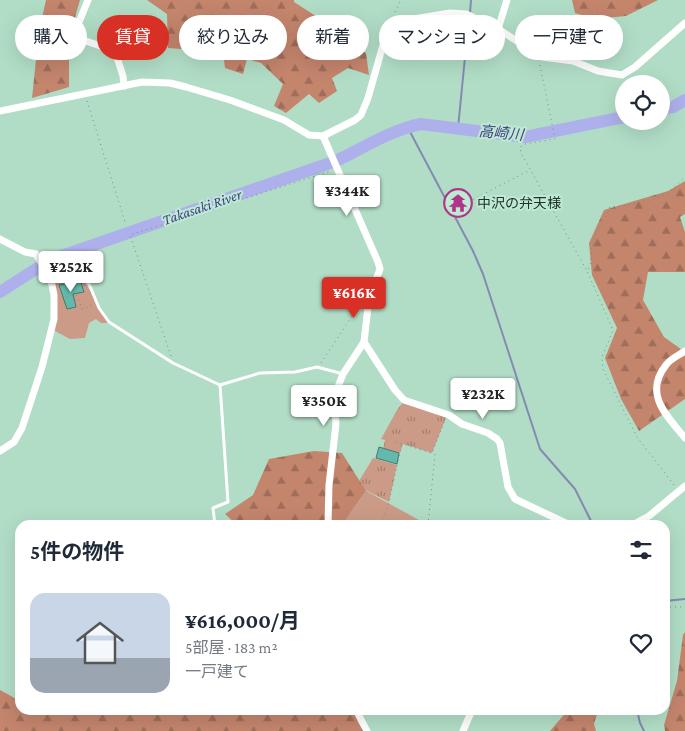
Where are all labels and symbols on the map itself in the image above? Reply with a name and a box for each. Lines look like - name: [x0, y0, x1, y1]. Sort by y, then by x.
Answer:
- water label: 高崎川: [478, 123, 526, 143]
- pin: ¥344K: [312, 174, 382, 217]
- water label: Takasaki River: [160, 186, 244, 228]
- temple icon: 中沢の弁天様: [443, 188, 473, 218]
- place label: 中沢の弁天様: [477, 195, 561, 211]
- pin: ¥252K: [36, 250, 106, 293]
- pin: ¥616K: [319, 276, 389, 319]
- pin: ¥232K: [448, 378, 518, 420]
- pin: ¥350K: [289, 384, 359, 427]

